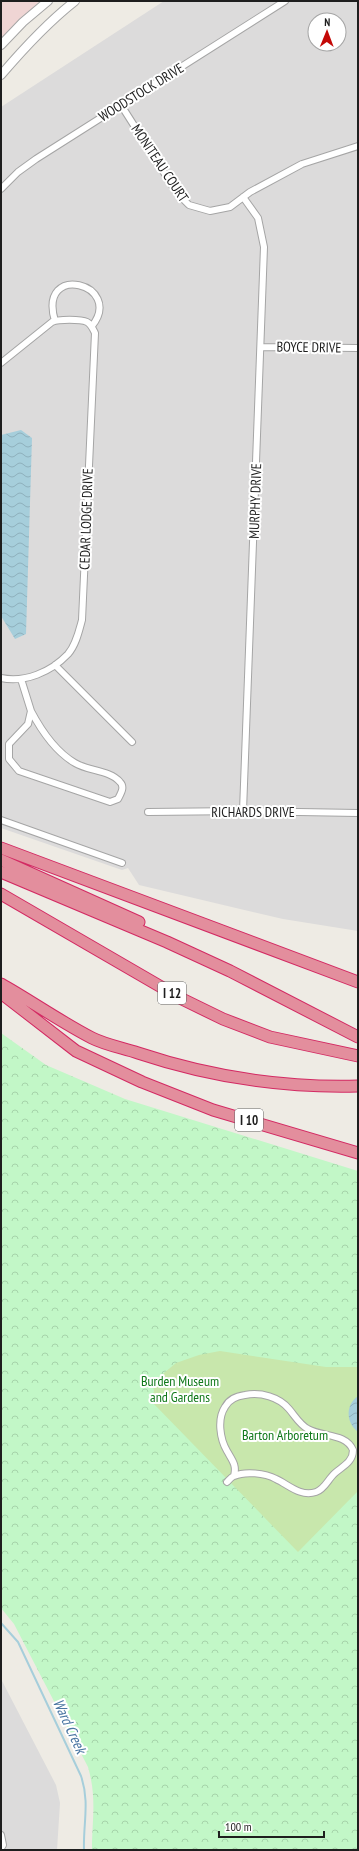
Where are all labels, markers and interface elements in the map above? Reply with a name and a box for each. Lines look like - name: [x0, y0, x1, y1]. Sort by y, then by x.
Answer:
- north arrow: [307, 12, 347, 52]
- text: N: [324, 15, 330, 29]
- street label: WOODSTOCK DRIVE: [95, 59, 187, 125]
- street label: MONITEAU COURT: [127, 121, 193, 206]
- street label: BOYCE DRIVE: [276, 337, 342, 357]
- street label: MURPHY DRIVE: [245, 463, 265, 539]
- street label: CEDAR LODGE DRIVE: [75, 468, 97, 570]
- street label: RICHARDS DRIVE: [211, 803, 295, 821]
- road number: I 12: [158, 982, 186, 1004]
- road number: I 10: [235, 1109, 263, 1131]
- park label: Burden Museum and Gardens: [141, 1372, 219, 1406]
- park label: Barton Arboretum: [242, 1426, 328, 1444]
- water label: Ward Creek: [49, 1696, 92, 1758]
- scale bar: [219, 1813, 324, 1839]
- text: 100 m: [225, 1819, 252, 1834]

